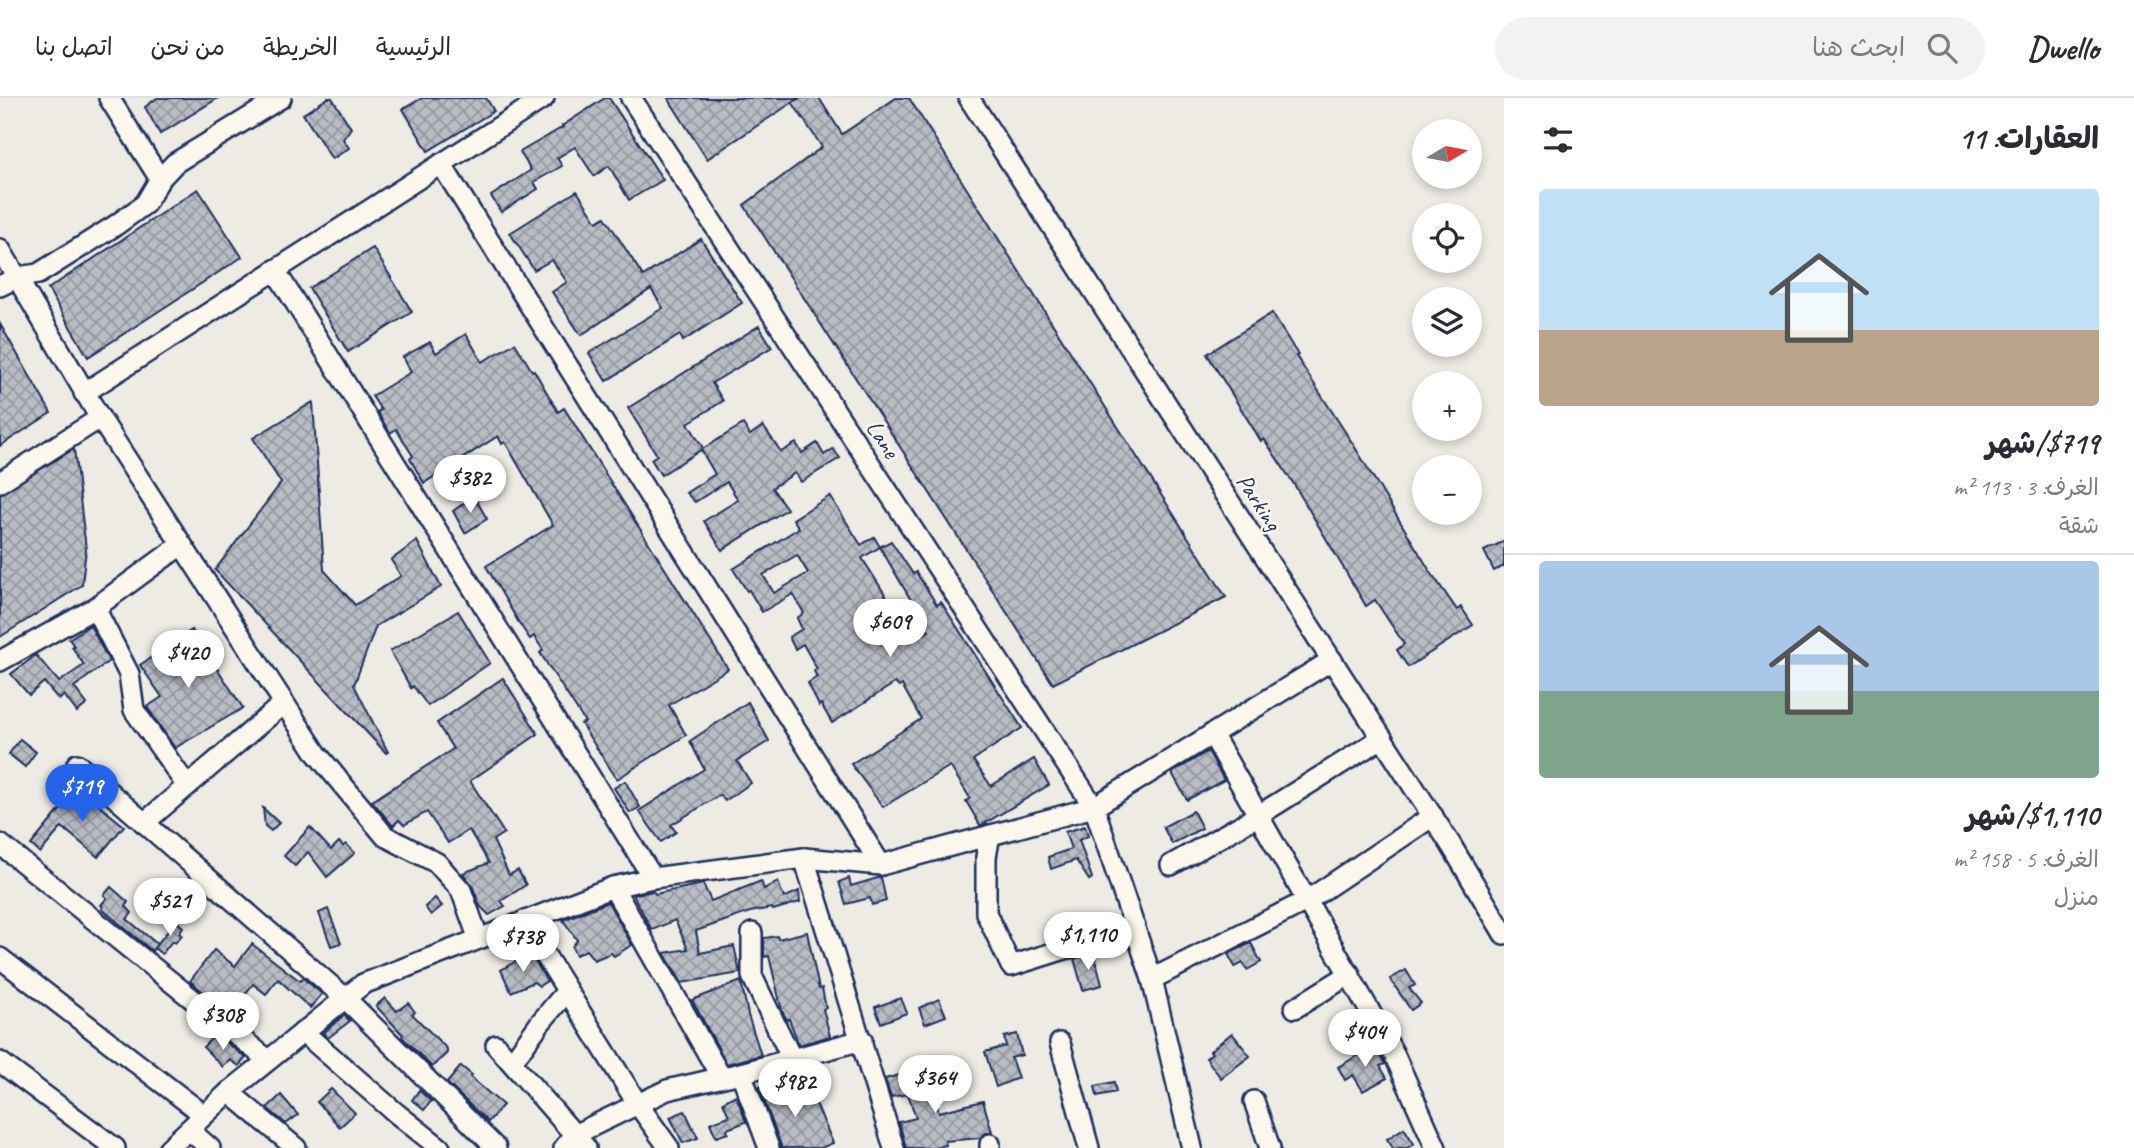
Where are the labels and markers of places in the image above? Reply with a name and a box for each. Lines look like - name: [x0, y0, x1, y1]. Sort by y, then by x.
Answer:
- pin: $382: [429, 456, 511, 515]
- pin: $609: [849, 600, 931, 659]
- pin: $420: [147, 630, 229, 690]
- pin: $719: [41, 764, 123, 824]
- pin: $521: [129, 878, 211, 938]
- pin: $1,110: [1031, 912, 1145, 972]
- pin: $738: [482, 914, 564, 974]
- pin: $308: [182, 992, 264, 1052]
- pin: $404: [1324, 1010, 1406, 1069]
- pin: $364: [894, 1056, 976, 1115]
- pin: $982: [754, 1060, 836, 1119]

